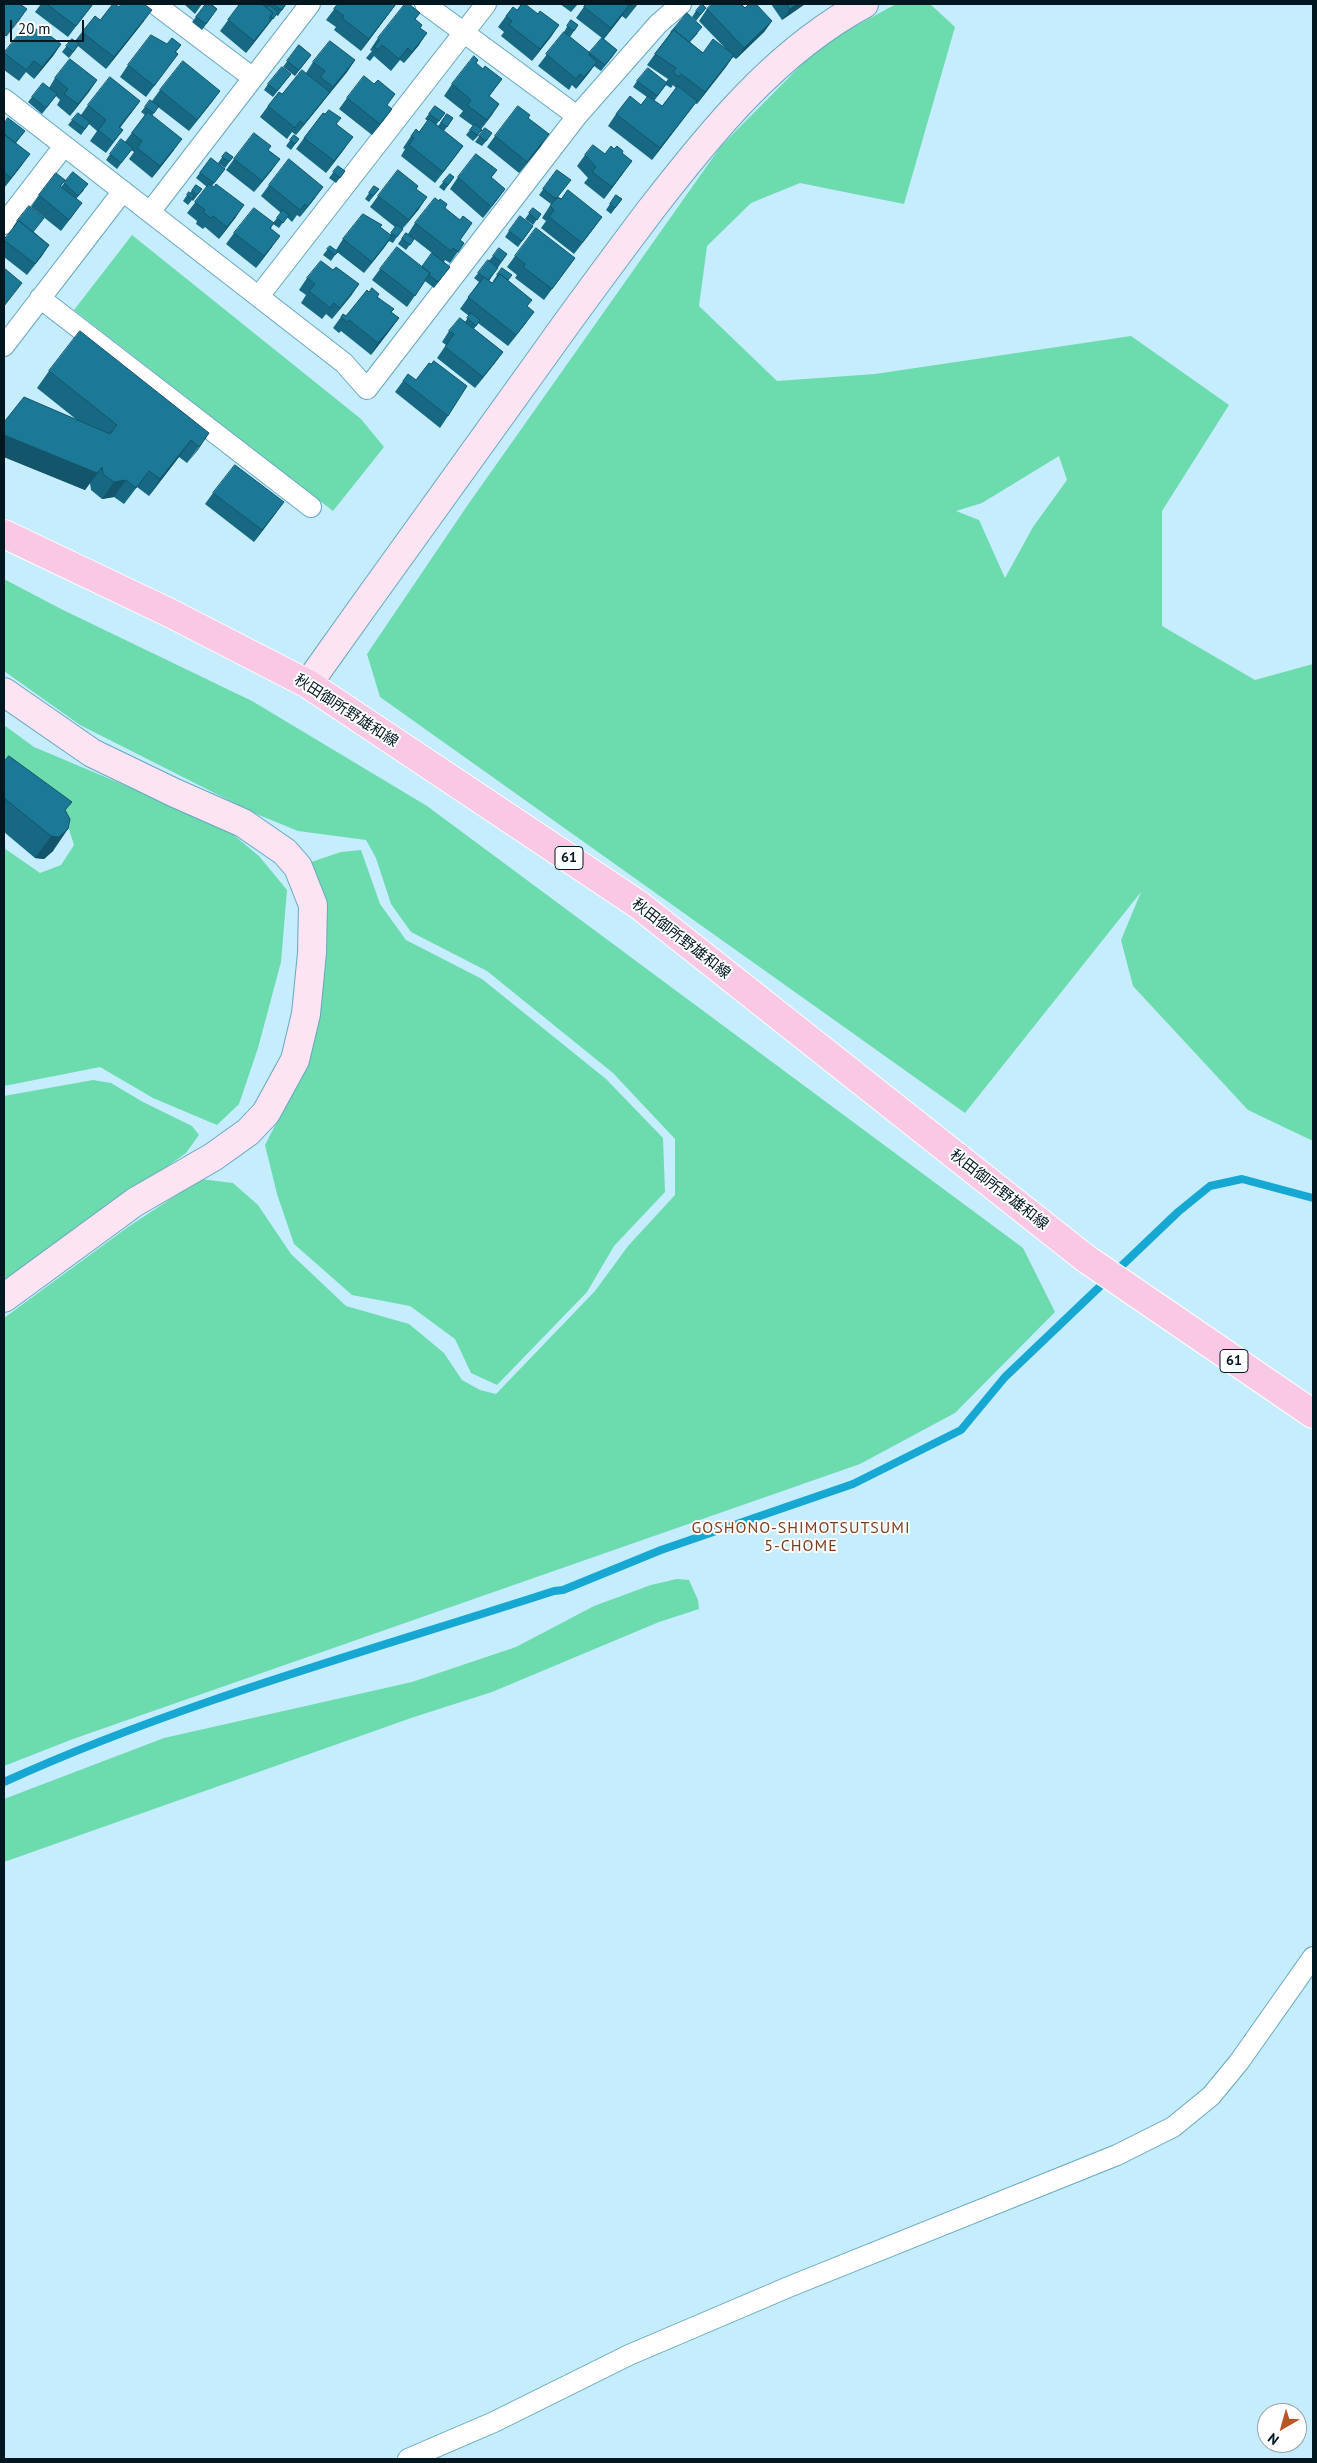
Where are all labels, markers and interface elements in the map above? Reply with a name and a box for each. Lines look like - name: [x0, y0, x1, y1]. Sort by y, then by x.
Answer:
- scale bar: [12, 10, 86, 42]
- text: 20 m: [18, 19, 51, 38]
- street label: 秋田御所野雄和線: [291, 671, 401, 751]
- road number: 61: [555, 846, 583, 870]
- street label: 秋田御所野雄和線: [628, 895, 734, 983]
- street label: 秋田御所野雄和線: [946, 1146, 1052, 1234]
- road number: 61: [1220, 1350, 1248, 1372]
- district label: GOSHONO-SHIMOTSUTSUMI 5-CHOME: [689, 1518, 913, 1556]
- north arrow: [1257, 2403, 1307, 2453]
- text: N: [1264, 2429, 1283, 2449]

